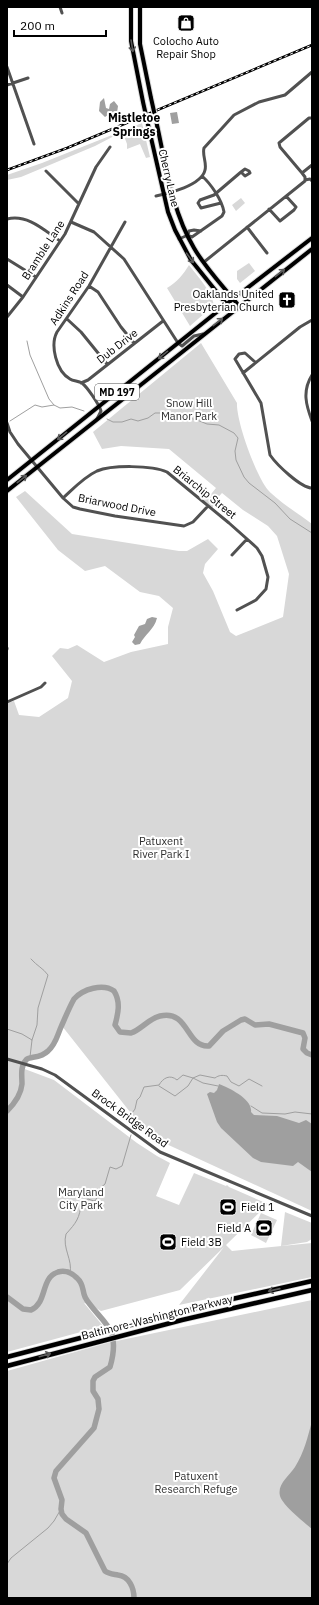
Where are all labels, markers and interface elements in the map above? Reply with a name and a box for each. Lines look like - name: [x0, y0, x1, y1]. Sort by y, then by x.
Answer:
- scale bar: [14, 12, 106, 38]
- shop icon: Colocho Auto Repair Shop: [176, 13, 196, 33]
- text: 200 m: [20, 18, 55, 33]
- place label: Colocho Auto Repair Shop: [153, 34, 219, 61]
- one-way arrow: [128, 39, 136, 52]
- district label: Mistletoe Springs: [108, 110, 160, 139]
- street label: Cherry Lane: [156, 148, 182, 208]
- street label: Bramble Lane: [19, 218, 67, 282]
- one-way arrow: [186, 252, 195, 263]
- street label: Adkins Road: [46, 268, 92, 328]
- one-way arrow: [275, 269, 286, 277]
- place label: Oaklands United Presbyterian Church: [174, 287, 274, 314]
- church icon: Oaklands United Presbyterian Church: [277, 290, 297, 310]
- one-way arrow: [212, 318, 223, 327]
- street label: Dub Drive: [94, 326, 140, 366]
- one-way arrow: [158, 351, 169, 359]
- road number: MD 197: [95, 384, 139, 400]
- park label: Snow Hill Manor Park: [161, 396, 217, 423]
- one-way arrow: [56, 432, 67, 441]
- street label: Briarchip Street: [170, 462, 240, 522]
- one-way arrow: [16, 474, 27, 483]
- street label: Briarwood Drive: [77, 491, 157, 519]
- park label: Patuxent River Park I: [132, 834, 190, 861]
- street label: Brock Bridge Road: [89, 1086, 171, 1150]
- park label: Maryland City Park: [58, 1185, 104, 1212]
- sports icon: Field 1: [218, 1197, 238, 1217]
- place label: Field 1: [241, 1200, 275, 1214]
- sports icon: Field A: [254, 1218, 274, 1238]
- place label: Field A: [217, 1221, 251, 1235]
- sports icon: Field 3B: [158, 1232, 178, 1252]
- place label: Field 3B: [181, 1235, 222, 1249]
- one-way arrow: [268, 1286, 281, 1294]
- street label: Baltimore-Washington Parkway: [80, 1291, 235, 1343]
- one-way arrow: [38, 1351, 51, 1358]
- park label: Patuxent Research Refuge: [154, 1469, 238, 1496]

